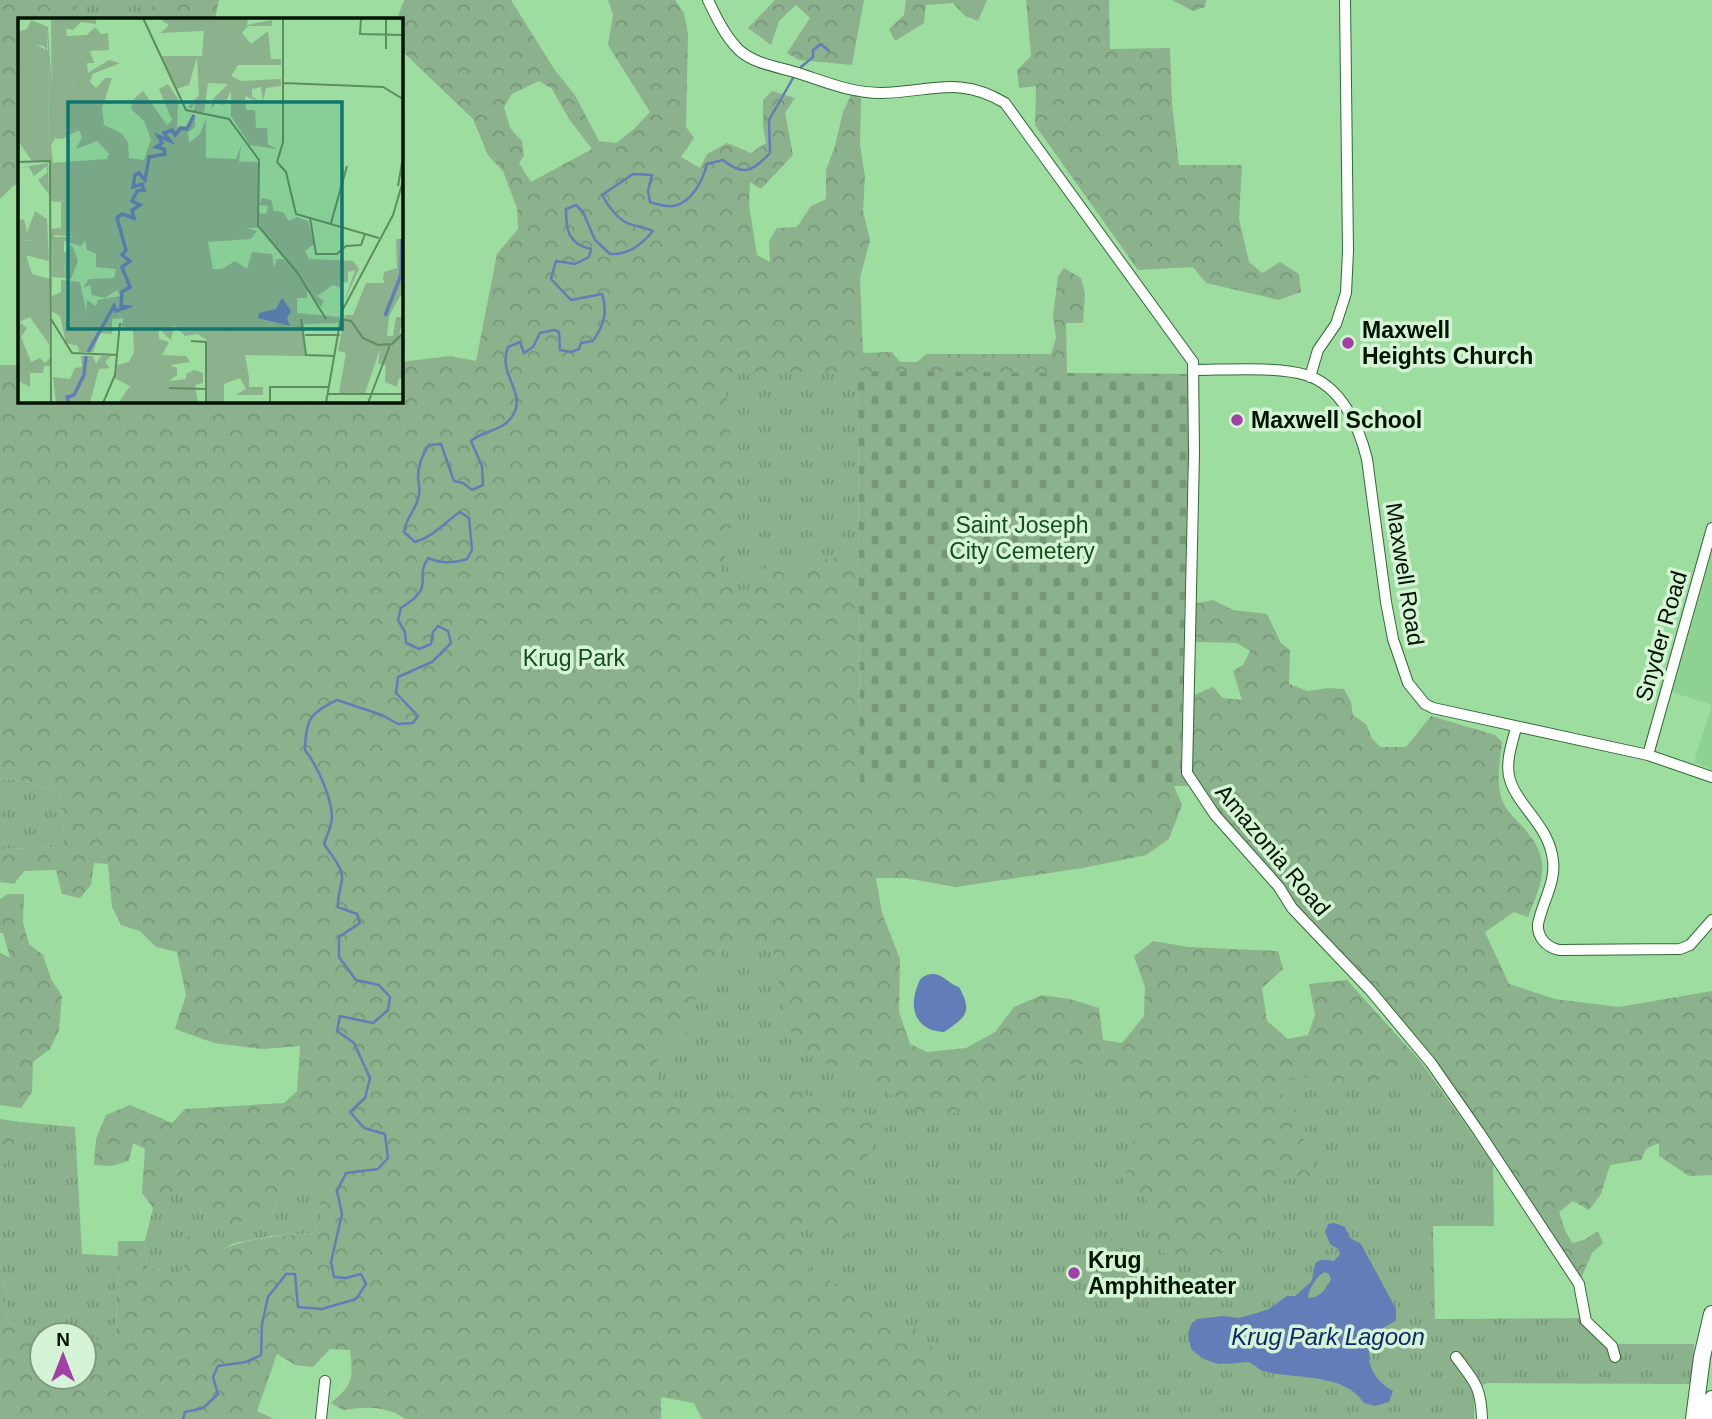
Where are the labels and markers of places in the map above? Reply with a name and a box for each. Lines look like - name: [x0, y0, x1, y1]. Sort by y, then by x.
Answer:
- place label: Maxwell Heights Church: [1362, 317, 1533, 369]
- marker: Maxwell Heights Church: [1340, 335, 1356, 351]
- place label: Maxwell School: [1251, 407, 1422, 433]
- marker: Maxwell School: [1229, 412, 1245, 428]
- place label: Krug Amphitheater: [1088, 1247, 1236, 1299]
- marker: Krug Amphitheater: [1066, 1265, 1082, 1281]

